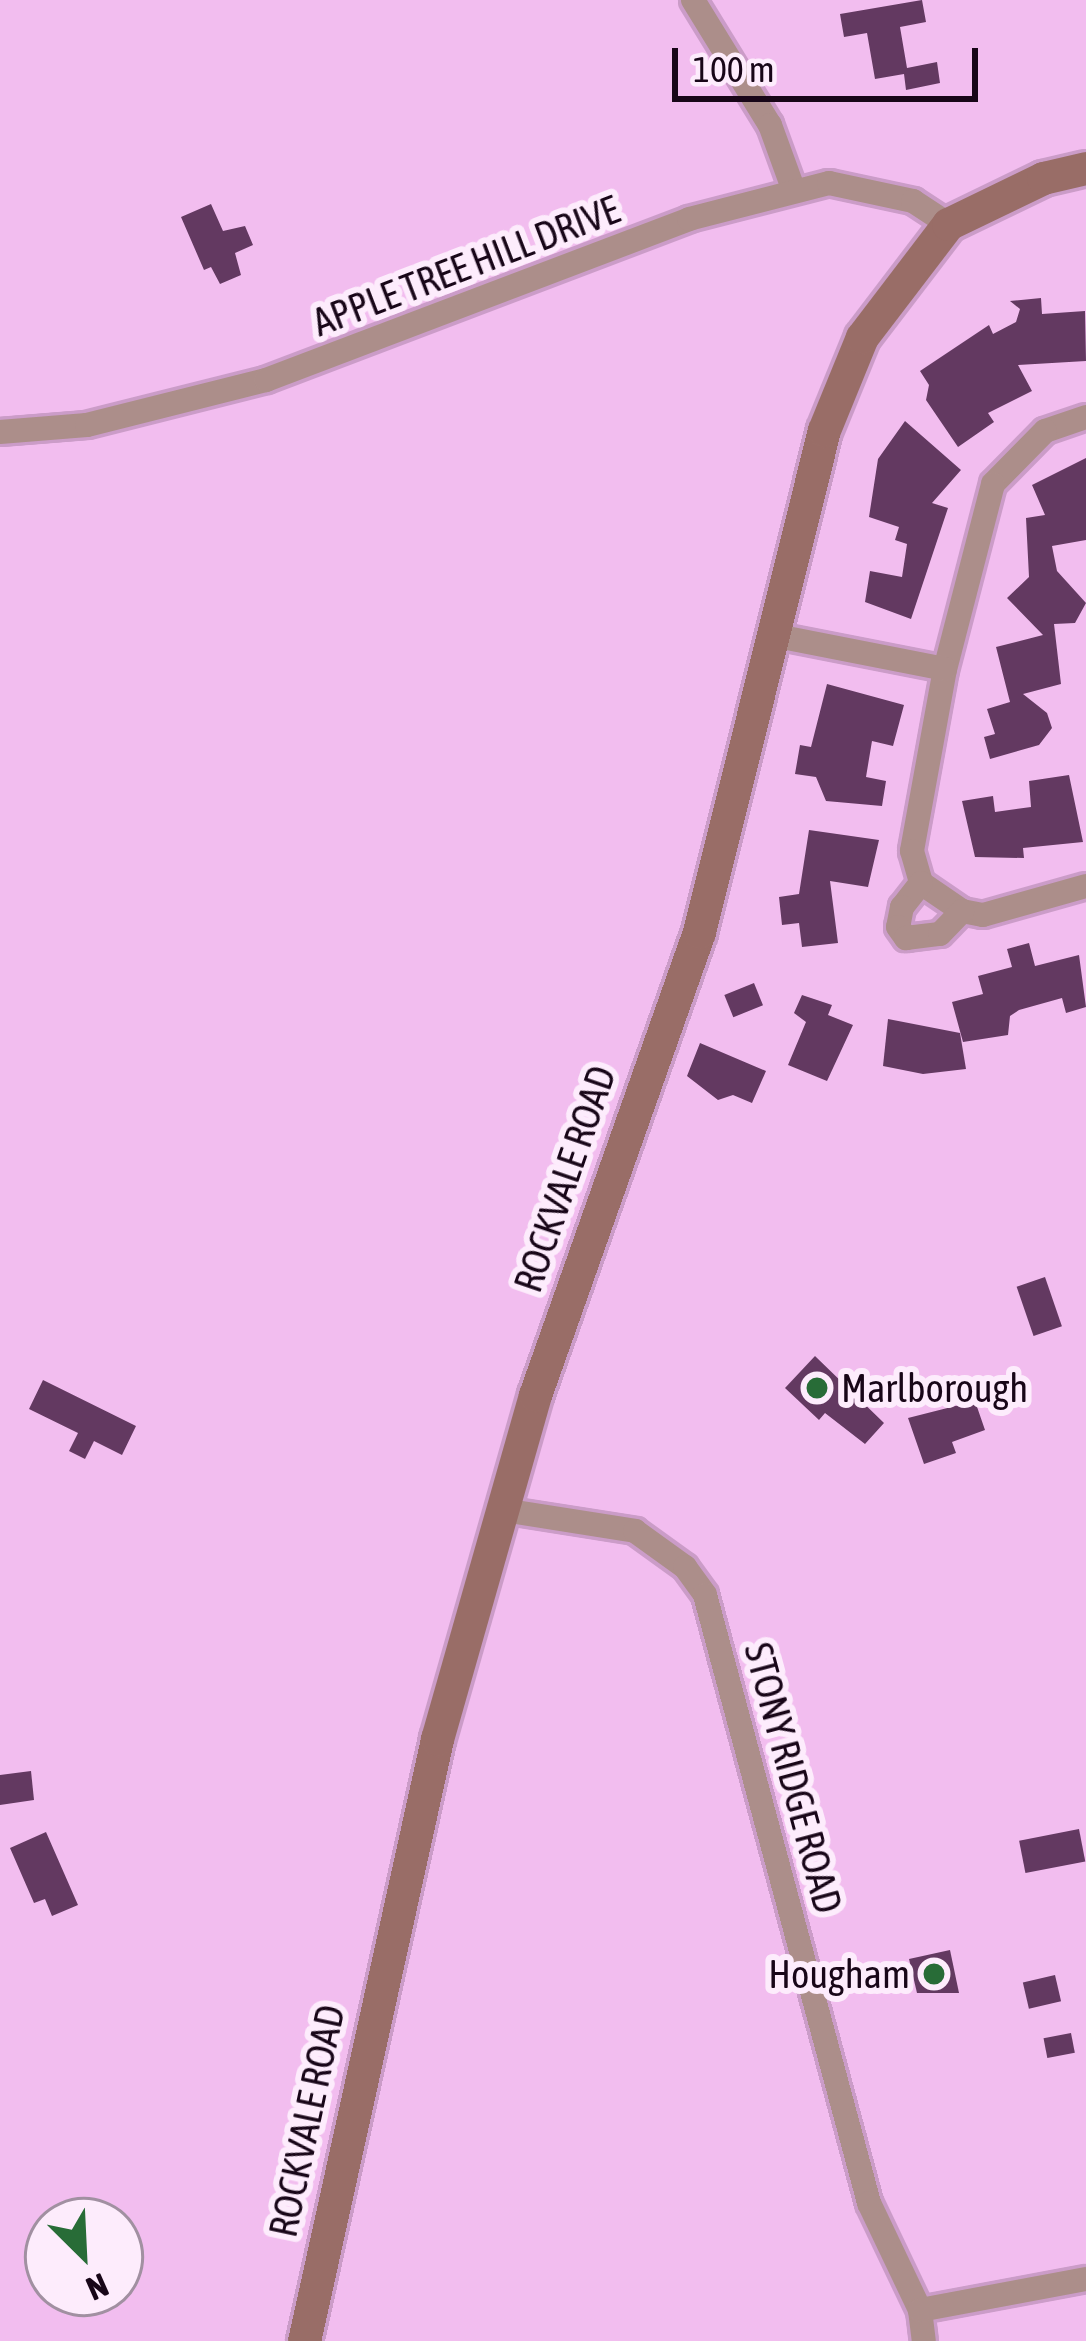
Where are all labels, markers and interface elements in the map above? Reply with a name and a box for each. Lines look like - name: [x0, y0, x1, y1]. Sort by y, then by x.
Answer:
- scale bar: [678, 24, 984, 98]
- text: 100 m: [693, 48, 775, 90]
- street label: APPLE TREE HILL DRIVE: [306, 186, 626, 346]
- street label: ROCKVALE ROAD: [504, 1060, 626, 1298]
- place label: Marlborough: [841, 1365, 1028, 1411]
- marker: Marlborough: [804, 1375, 830, 1401]
- street label: STONY RIDGE ROAD: [734, 1638, 852, 1918]
- place label: Hougham: [768, 1951, 910, 1997]
- marker: Hougham: [921, 1961, 947, 1987]
- street label: ROCKVALE ROAD: [260, 2001, 354, 2241]
- north arrow: [24, 2197, 144, 2317]
- text: N: [81, 2266, 114, 2308]

